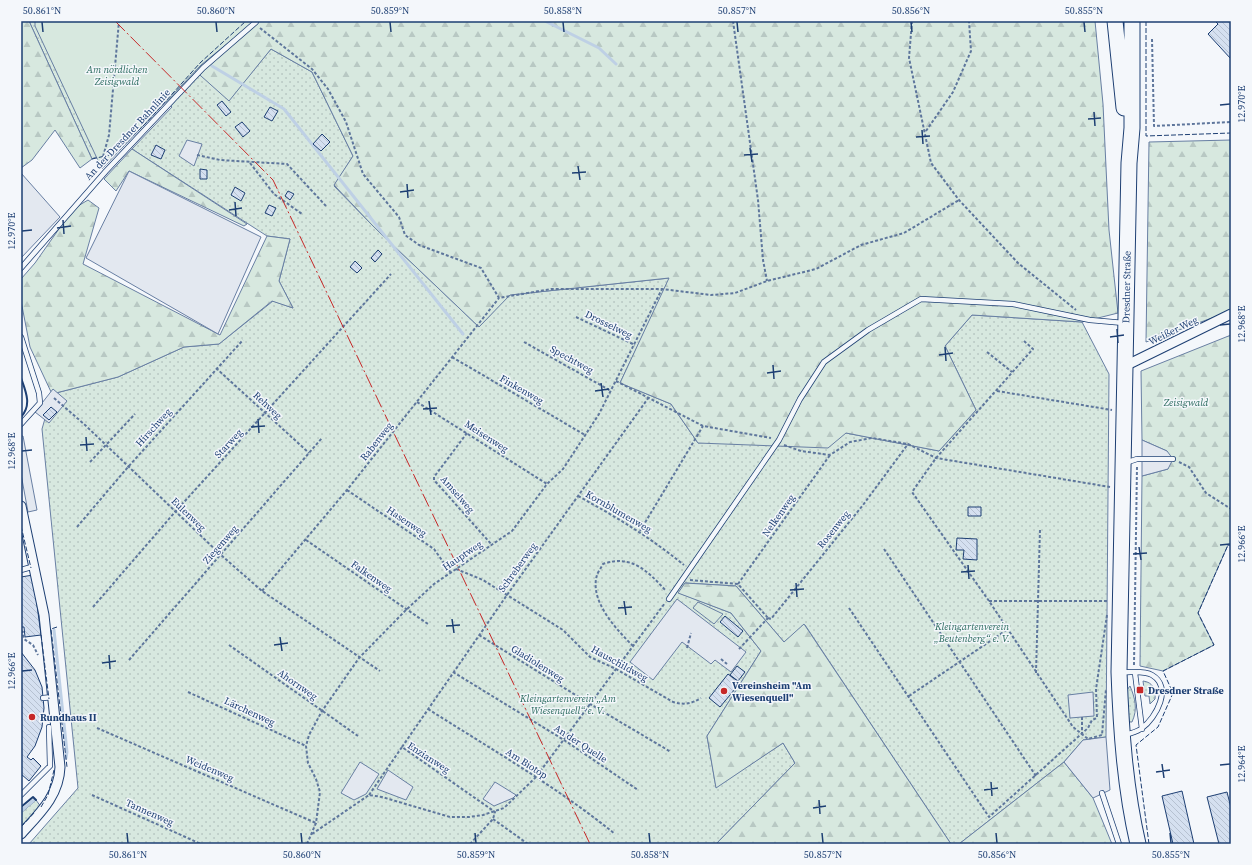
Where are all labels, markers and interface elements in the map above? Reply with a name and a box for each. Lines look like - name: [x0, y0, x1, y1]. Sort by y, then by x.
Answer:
- text: 50.861°N: [23, 4, 61, 17]
- text: 50.860°N: [197, 4, 235, 17]
- text: 50.859°N: [371, 4, 409, 17]
- text: 50.858°N: [544, 4, 582, 17]
- text: 50.857°N: [718, 4, 756, 17]
- text: 50.856°N: [892, 4, 930, 17]
- text: 50.855°N: [1065, 4, 1103, 17]
- park label: Am nördlichen Zeisigwald: [85, 63, 148, 88]
- text: 12.970°E: [1235, 85, 1248, 123]
- street label: An der Dresdner Bahnlinie: [82, 86, 173, 183]
- text: 12.970°E: [5, 212, 18, 250]
- street label: Dresdner Straße: [1119, 251, 1134, 323]
- text: 12.968°E: [1235, 305, 1248, 343]
- street label: Drosselweg: [583, 307, 635, 341]
- street label: Weißer Weg: [1146, 313, 1200, 348]
- street label: Spechtweg: [548, 342, 596, 377]
- street label: Finkenweg: [497, 372, 546, 407]
- street label: Rehweg: [250, 389, 285, 422]
- park label: Zeisigwald: [1163, 396, 1209, 409]
- street label: Hirschweg: [133, 405, 174, 449]
- street label: Meisenweg: [462, 417, 511, 455]
- street label: Rabenweg: [357, 419, 396, 463]
- street label: Starweg: [212, 426, 245, 461]
- text: 12.968°E: [5, 432, 18, 470]
- street label: Amselweg: [438, 473, 477, 516]
- street label: Kornblumenweg: [583, 487, 654, 536]
- street label: Nelkenweg: [759, 491, 798, 539]
- street label: Eulenweg: [169, 495, 209, 534]
- street label: Hasenweg: [384, 503, 429, 540]
- street label: Rosenweg: [814, 508, 853, 551]
- street label: Ziegenweg: [200, 522, 241, 566]
- text: 12.966°E: [1235, 525, 1248, 563]
- street label: Hauptweg: [440, 537, 485, 573]
- street label: Schreberweg: [495, 540, 540, 595]
- street label: Falkenweg: [349, 558, 395, 595]
- park label: Kleingartenverein „Beutenberg“ e. V.: [933, 620, 1010, 645]
- street label: Gladiolenweg: [509, 642, 567, 685]
- street label: Hauschildweg: [589, 642, 650, 684]
- text: 12.966°E: [5, 652, 18, 690]
- street label: Ahornweg: [275, 666, 320, 703]
- place label: Vereinsheim "Am Wiesenquell": [732, 679, 811, 704]
- place label: Dresdner Straße: [1148, 684, 1224, 697]
- marker: Dresdner Straße: [1135, 685, 1145, 695]
- marker: Vereinsheim "Am Wiesenquell": [719, 686, 729, 696]
- park label: Kleingartenverein „Am Wiesenquell“ e. V.: [519, 692, 617, 717]
- street label: Lärchenweg: [222, 694, 277, 729]
- place label: Rundhaus II: [40, 711, 97, 724]
- marker: Rundhaus II: [27, 712, 37, 722]
- street label: An der Quelle: [552, 721, 610, 766]
- street label: Enzianweg: [405, 739, 452, 776]
- street label: Am Biotop: [503, 745, 550, 782]
- text: 12.964°E: [1235, 745, 1248, 783]
- street label: Weidenweg: [184, 752, 236, 784]
- street label: Tannenweg: [124, 796, 176, 829]
- text: 50.861°N: [109, 848, 147, 861]
- text: 50.860°N: [283, 848, 321, 861]
- text: 50.859°N: [457, 848, 495, 861]
- text: 50.858°N: [631, 848, 669, 861]
- text: 50.857°N: [804, 848, 842, 861]
- text: 50.856°N: [978, 848, 1016, 861]
- text: 50.855°N: [1152, 848, 1190, 861]

